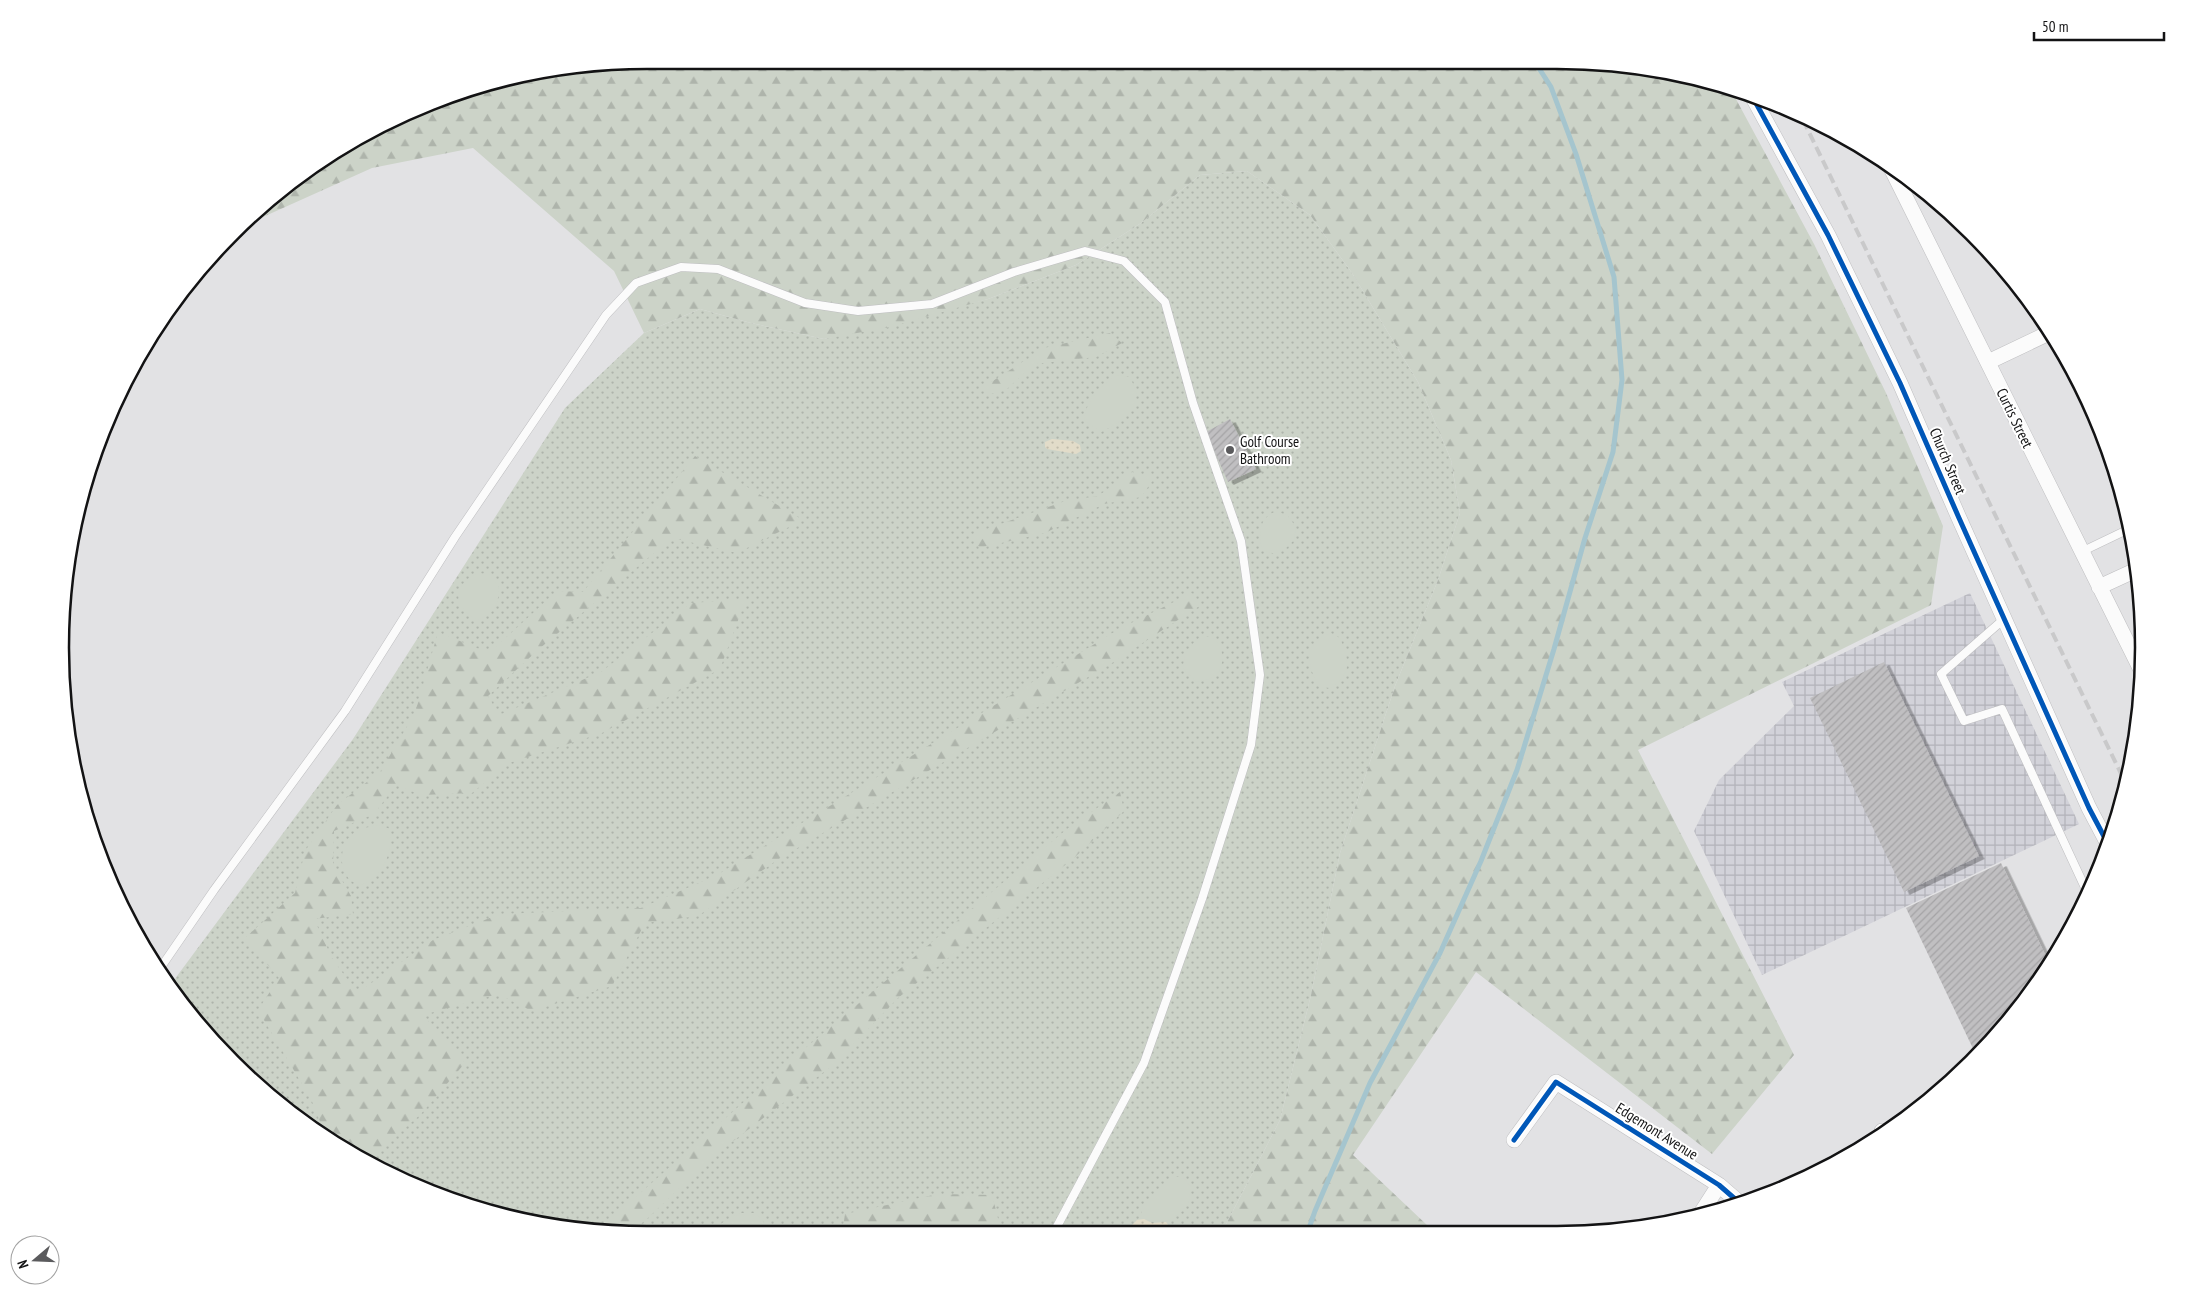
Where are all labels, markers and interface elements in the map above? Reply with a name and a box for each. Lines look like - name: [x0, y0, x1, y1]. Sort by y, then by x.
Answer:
- scale bar: [2034, 10, 2164, 42]
- text: 50 m: [2042, 17, 2068, 36]
- street label: Curtis Street: [1992, 385, 2038, 451]
- street label: Church Street: [1926, 425, 1970, 497]
- place label: Golf Course Bathroom: [1240, 432, 1299, 468]
- marker: Golf Course Bathroom: [1224, 444, 1236, 456]
- street label: Edgemont Avenue: [1612, 1098, 1702, 1164]
- north arrow: [10, 1235, 60, 1285]
- text: N: [13, 1258, 32, 1271]

